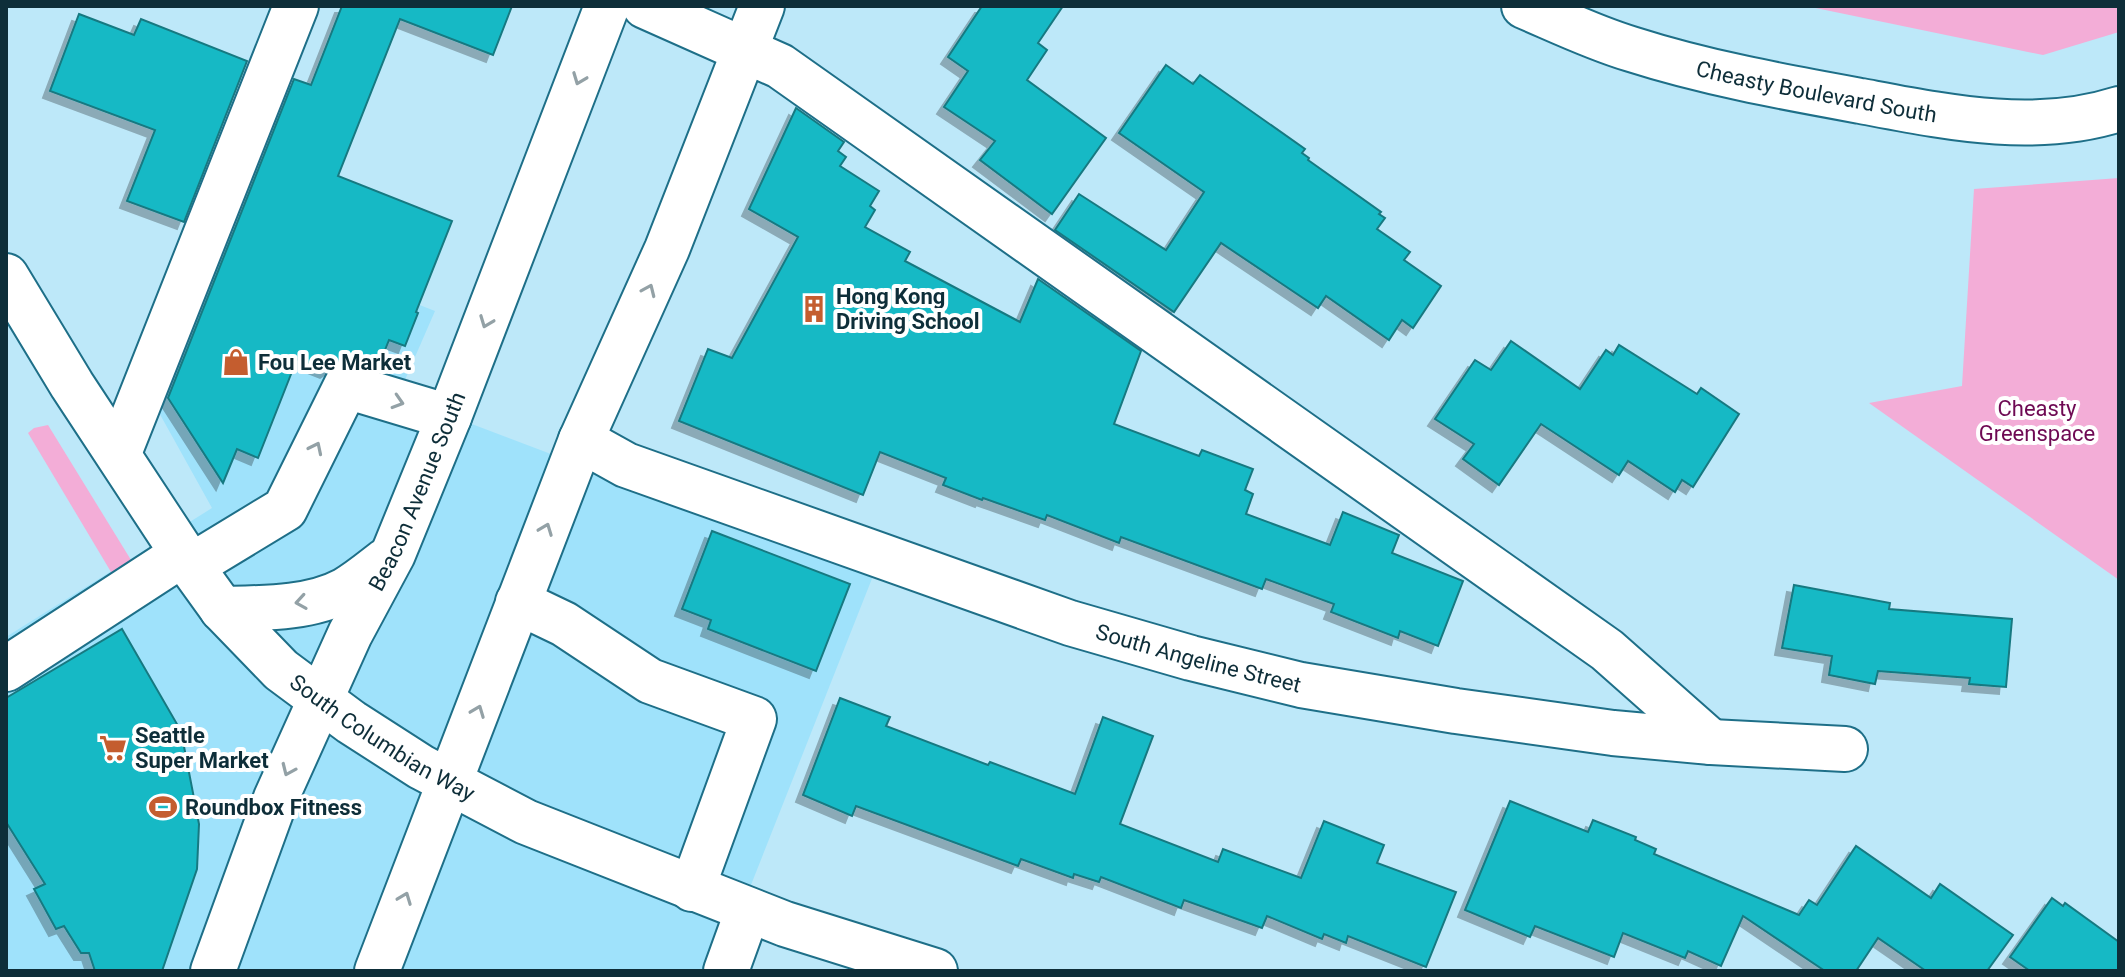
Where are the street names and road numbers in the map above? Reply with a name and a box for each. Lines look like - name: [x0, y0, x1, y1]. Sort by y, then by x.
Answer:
- street label: Cheasty Boulevard South: [1694, 55, 1939, 127]
- street label: Beacon Avenue South: [363, 388, 470, 595]
- street label: South Angeline Street: [1093, 619, 1304, 697]
- street label: South Columbian Way: [285, 669, 480, 806]

